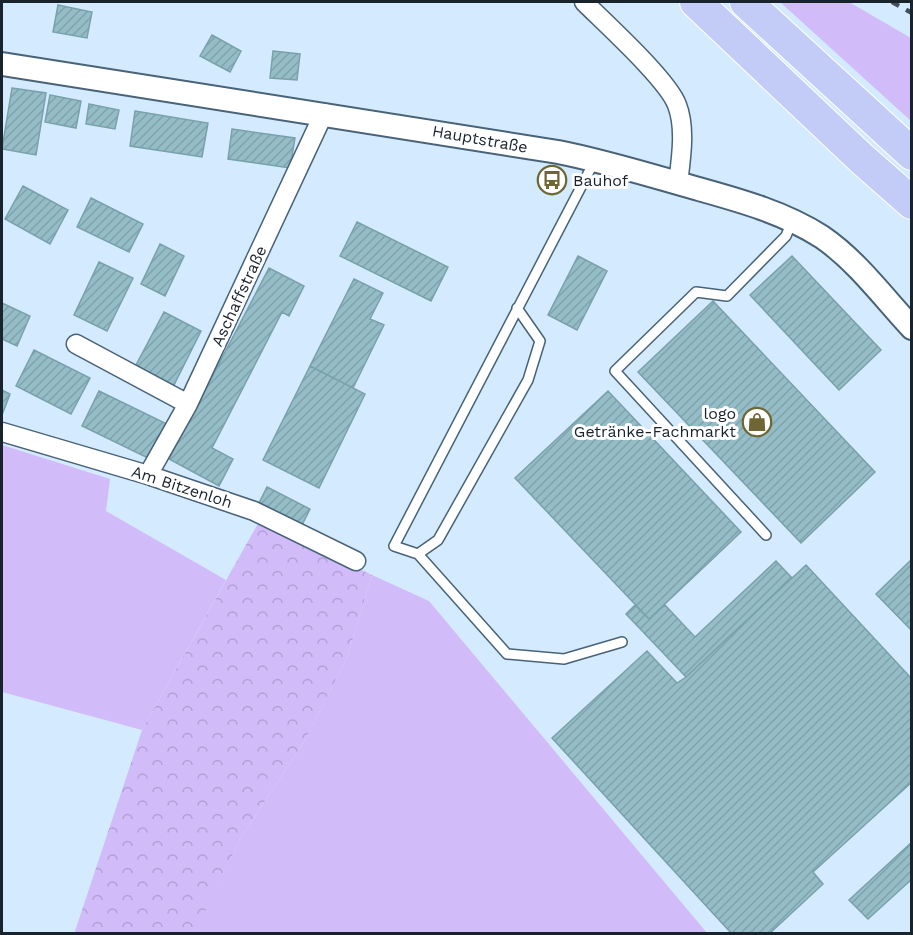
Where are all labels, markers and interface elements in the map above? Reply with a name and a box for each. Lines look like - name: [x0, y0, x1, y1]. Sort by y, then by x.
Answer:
- street label: Hauptstraße: [431, 121, 529, 157]
- bus stop icon: Bauhof: [536, 164, 568, 196]
- place label: Bauhof: [573, 171, 629, 190]
- street label: Aschaffstraße: [207, 243, 271, 349]
- place label: logo Getränke-Fachmarkt: [574, 404, 736, 441]
- shop icon: logo Getränke-Fachmarkt: [741, 406, 773, 438]
- street label: Am Bitzenloh: [129, 462, 235, 512]

